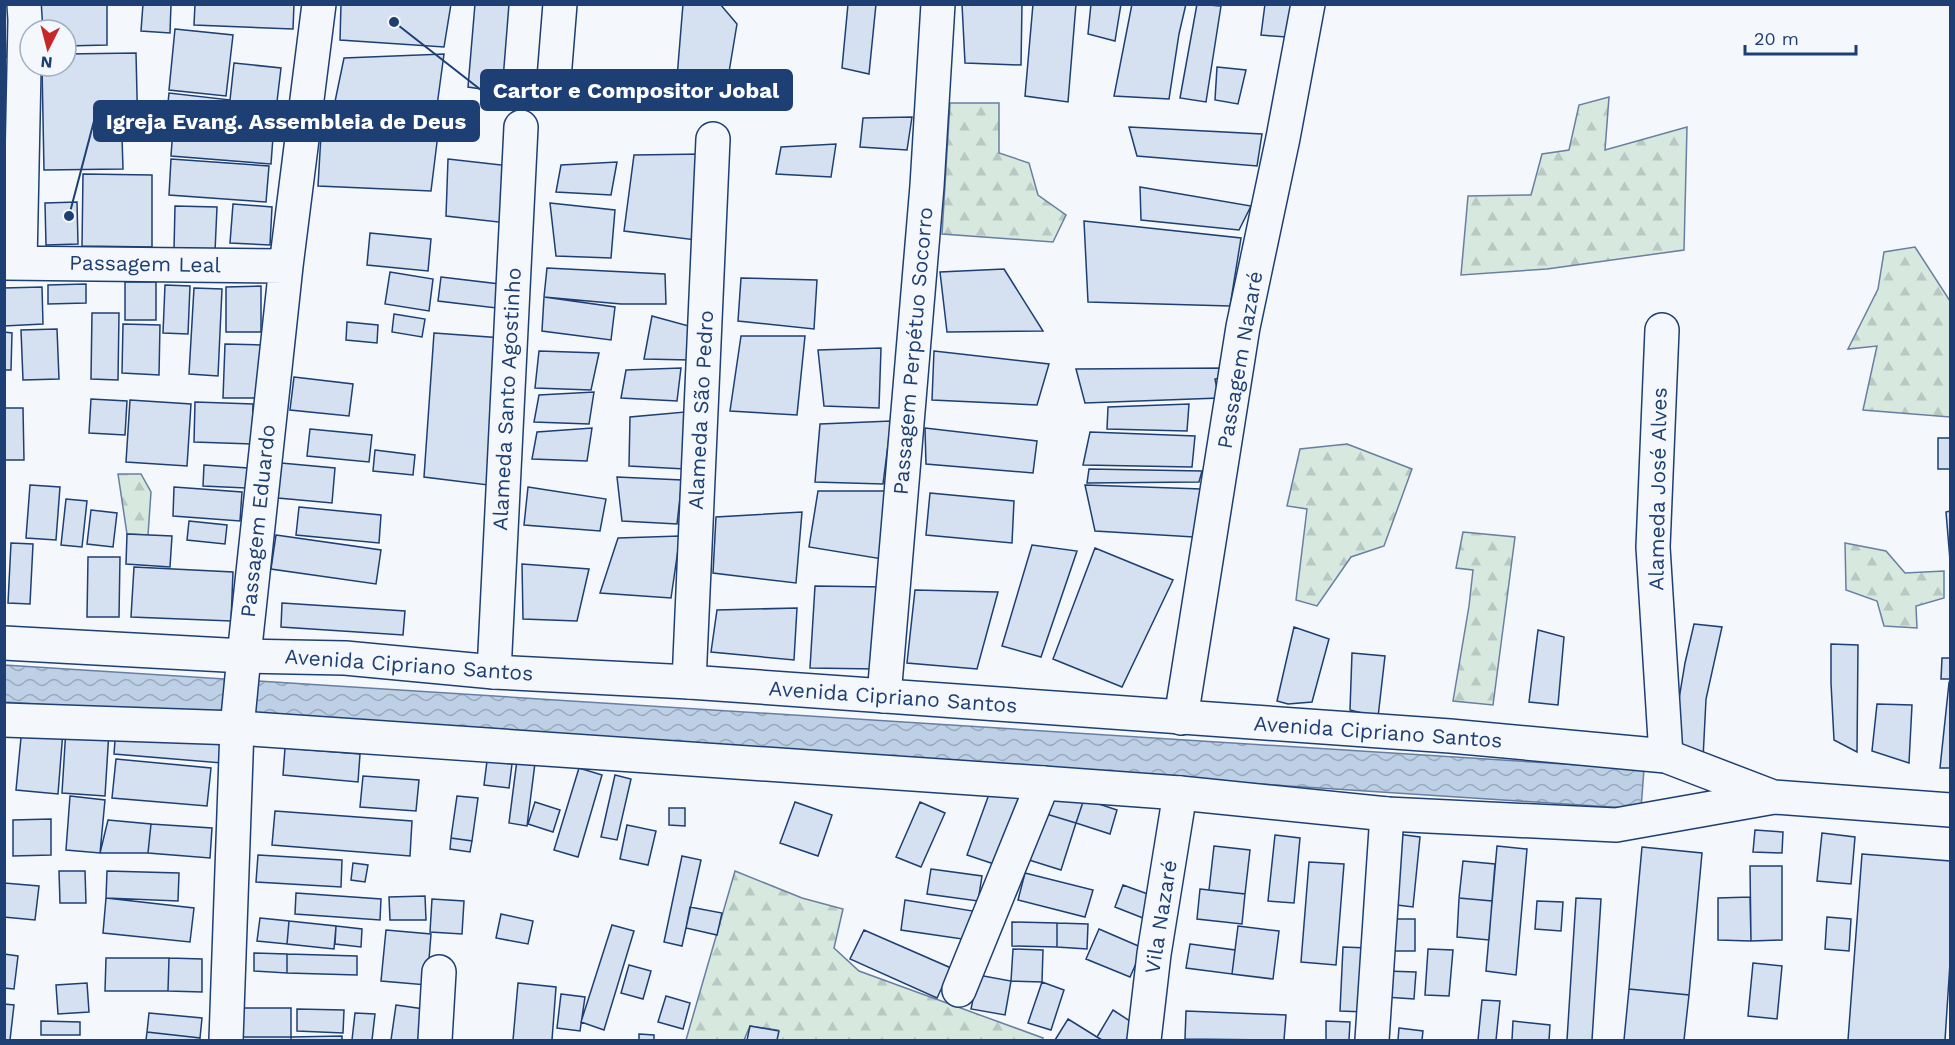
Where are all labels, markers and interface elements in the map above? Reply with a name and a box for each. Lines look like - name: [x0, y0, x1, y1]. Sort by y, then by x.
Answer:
- north arrow: [18, 18, 78, 78]
- scale bar: [1745, 18, 1856, 56]
- text: 20 m: [1754, 28, 1799, 49]
- text: N: [40, 52, 53, 72]
- callout: Cartor e Compositor Jobal: [481, 70, 792, 110]
- text: Cartor e Compositor Jobal: [493, 78, 780, 103]
- callout: Igreja Evang. Assembleia de Deus: [94, 101, 479, 141]
- text: Igreja Evang. Assembleia de Deus: [106, 109, 466, 134]
- street label: Passagem Perpétuo Socorro: [887, 206, 938, 496]
- street label: Passagem Leal: [69, 250, 222, 277]
- street label: Alameda Santo Agostinho: [487, 267, 526, 531]
- street label: Passagem Nazaré: [1212, 269, 1267, 451]
- street label: Alameda São Pedro: [683, 310, 718, 510]
- street label: Alameda José Alves: [1643, 387, 1672, 591]
- street label: Passagem Eduardo: [235, 423, 280, 619]
- street label: Avenida Cipriano Santos: [284, 643, 534, 686]
- street label: Avenida Cipriano Santos: [768, 675, 1018, 718]
- street label: Avenida Cipriano Santos: [1253, 710, 1503, 753]
- street label: Vila Nazaré: [1139, 858, 1182, 976]

